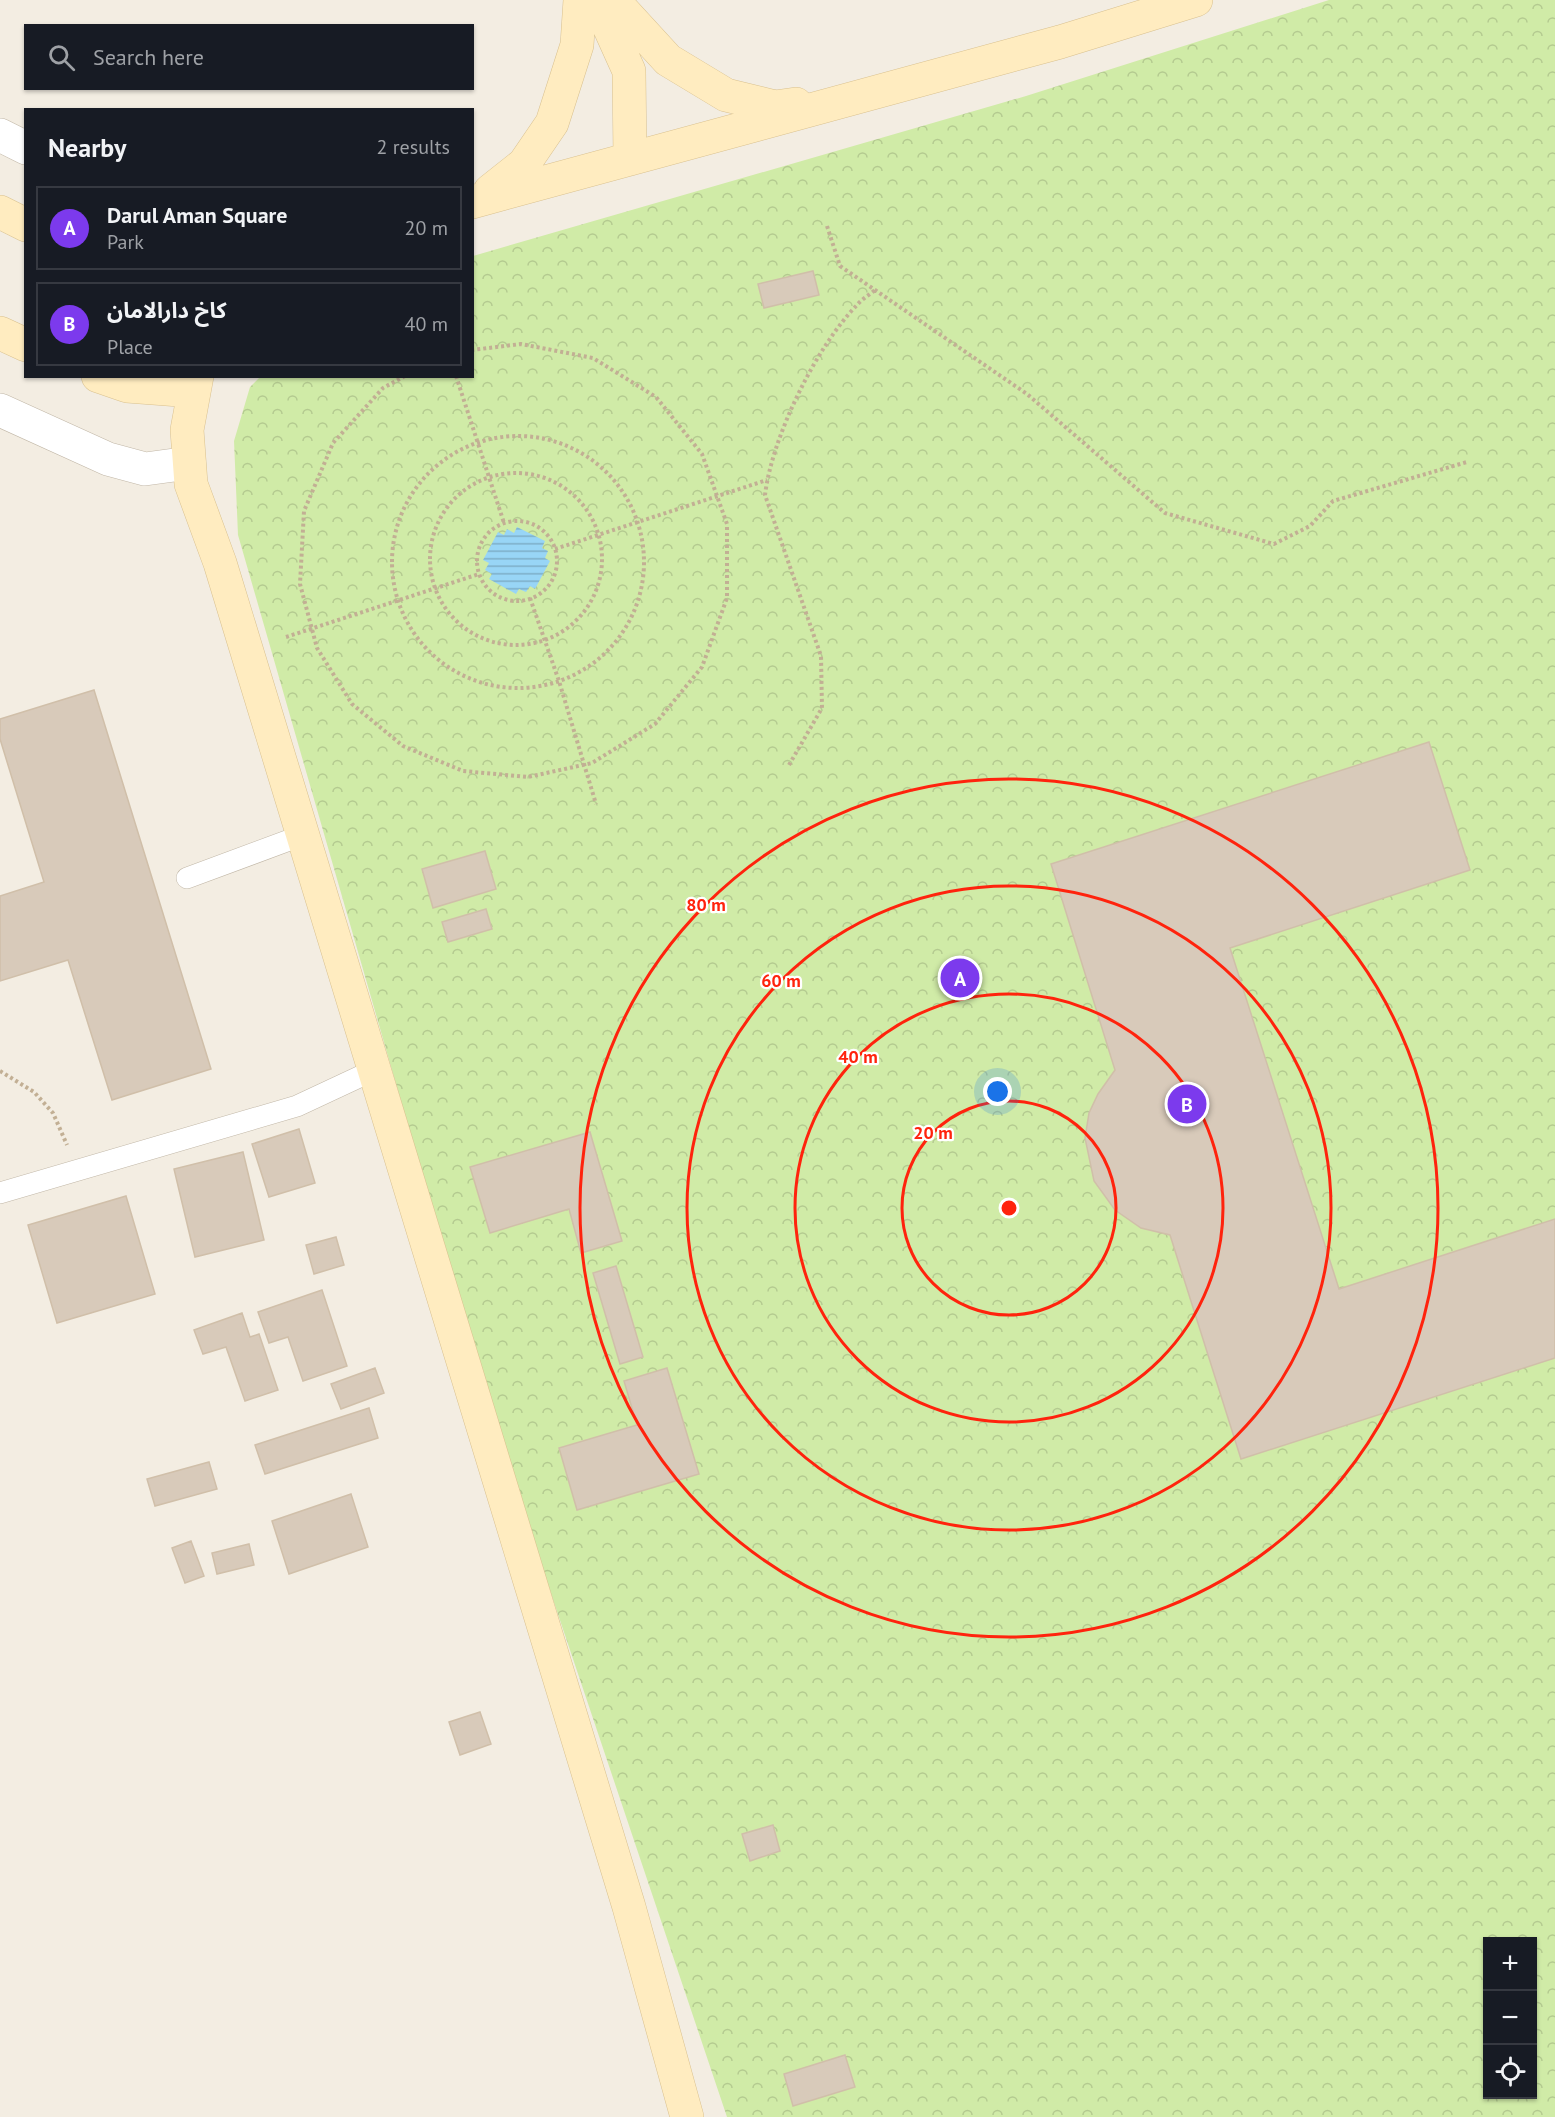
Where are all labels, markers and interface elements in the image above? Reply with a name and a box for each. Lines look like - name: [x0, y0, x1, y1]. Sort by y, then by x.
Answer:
- search box: [24, 24, 474, 90]
- icon: search: [45, 41, 78, 74]
- text: Search here: [93, 43, 204, 71]
- text: Nearby: [48, 131, 126, 164]
- text: 2 results: [377, 134, 450, 160]
- text: Darul Aman Square: [107, 201, 287, 229]
- text: A: [63, 215, 76, 241]
- text: 20 m: [405, 215, 448, 241]
- text: Park: [107, 229, 144, 255]
- text: کاخ دارالامان: [107, 296, 227, 324]
- text: B: [64, 311, 75, 337]
- text: 40 m: [405, 311, 448, 337]
- text: Place: [107, 334, 153, 360]
- text: 80 m: [686, 893, 726, 916]
- pin: A: [940, 956, 980, 1000]
- text: 60 m: [761, 969, 801, 992]
- text: 40 m: [838, 1045, 878, 1068]
- your location: [983, 1077, 1012, 1106]
- pin: B: [1168, 1082, 1206, 1126]
- text: 20 m: [913, 1121, 953, 1144]
- centre of rings: [999, 1198, 1019, 1218]
- map controls: [1483, 1937, 1537, 2099]
- button: +: [1483, 1937, 1537, 1991]
- button: −: [1483, 1991, 1537, 2045]
- button: locate: [1483, 2045, 1537, 2099]

